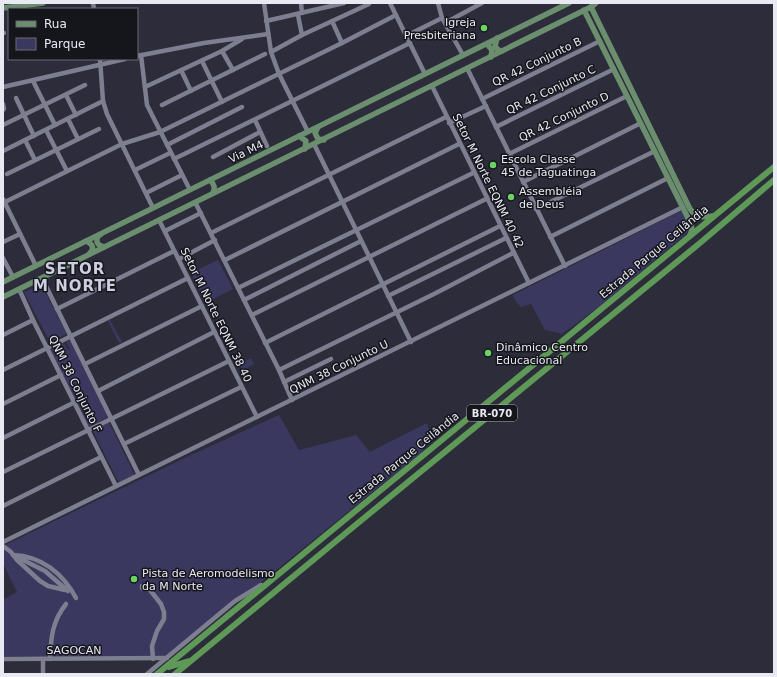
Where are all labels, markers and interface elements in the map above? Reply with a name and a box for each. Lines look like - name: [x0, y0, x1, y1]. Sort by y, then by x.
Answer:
- legend: [8, 8, 138, 60]
- place label: Igreja Presbiteriana: [404, 16, 476, 42]
- text: Rua: [44, 17, 67, 31]
- marker: Igreja Presbiteriana: [479, 23, 489, 33]
- street label: QR 42 Conjunto B: [490, 35, 584, 89]
- text: Parque: [44, 37, 85, 51]
- street label: QR 42 Conjunto C: [504, 63, 598, 117]
- street label: QR 42 Conjunto D: [517, 90, 611, 144]
- street label: Setor M Norte EQNM 40 42: [450, 112, 526, 250]
- street label: Via M4: [226, 138, 266, 166]
- place label: Escola Classe 45 de Taguatinga: [501, 153, 596, 179]
- marker: Escola Classe 45 de Taguatinga: [488, 160, 498, 170]
- place label: Assembléia de Deus: [519, 185, 582, 211]
- marker: Assembléia de Deus: [506, 192, 516, 202]
- street label: Estrada Parque Ceilândia: [597, 203, 711, 301]
- street label: Setor M Norte EQNM 38 40: [178, 246, 254, 384]
- district label: SETOR M NORTE: [33, 260, 117, 295]
- street label: QNM 38 Conjunto F: [46, 333, 104, 435]
- street label: QNM 38 Conjunto U: [287, 337, 391, 397]
- place label: Dinâmico Centro Educacional: [496, 341, 588, 367]
- marker: Dinâmico Centro Educacional: [483, 348, 493, 358]
- road number: BR-070: [467, 405, 517, 421]
- street label: Estrada Parque Ceilândia: [346, 410, 462, 506]
- place label: Pista de Aeromodelismo da M Norte: [142, 567, 275, 593]
- marker: Pista de Aeromodelismo da M Norte: [129, 574, 139, 584]
- street label: SAGOCAN: [46, 644, 102, 657]

